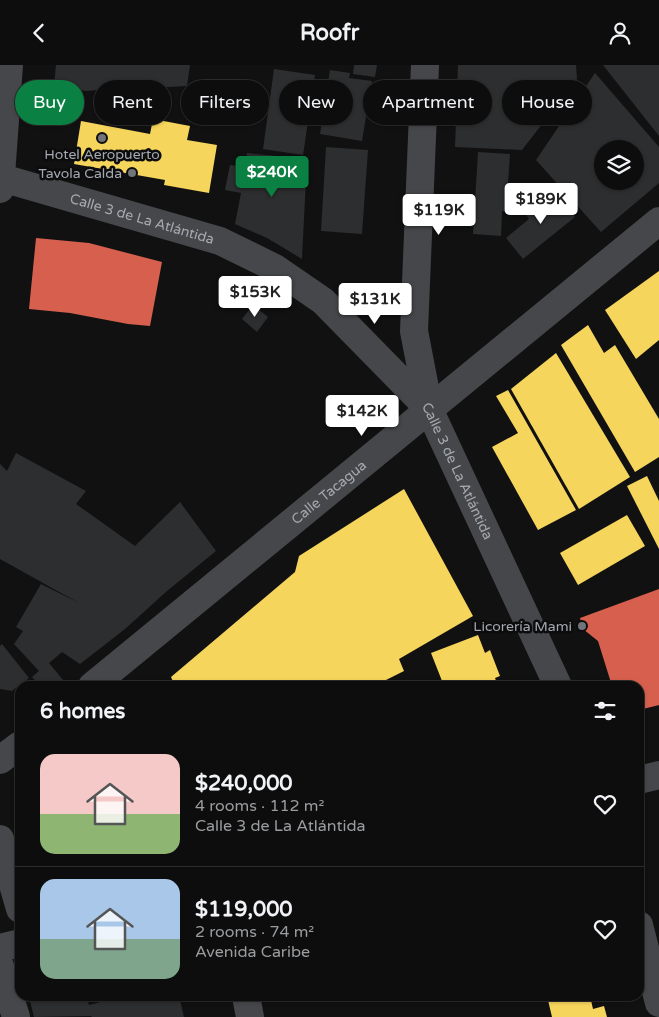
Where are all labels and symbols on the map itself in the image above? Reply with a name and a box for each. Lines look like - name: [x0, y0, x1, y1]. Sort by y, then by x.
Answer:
- marker: Hotel Aeropuerto: [96, 132, 108, 144]
- place label: Hotel Aeropuerto: [44, 146, 160, 163]
- pin: $240K: [237, 155, 307, 198]
- place label: Tavola Calda: [38, 165, 122, 182]
- marker: Tavola Calda: [126, 167, 138, 179]
- pin: $189K: [506, 183, 576, 225]
- street label: Calle 3 de La Atlántida: [68, 190, 216, 247]
- pin: $119K: [404, 193, 474, 236]
- pin: $153K: [220, 275, 290, 318]
- pin: $131K: [340, 283, 410, 325]
- pin: $142K: [327, 395, 397, 437]
- street label: Calle 3 de La Atlántida: [418, 398, 497, 542]
- street label: Calle Tacagua: [288, 456, 370, 528]
- place label: Licorería Mami: [473, 618, 572, 635]
- marker: Licorería Mami: [576, 620, 588, 632]

